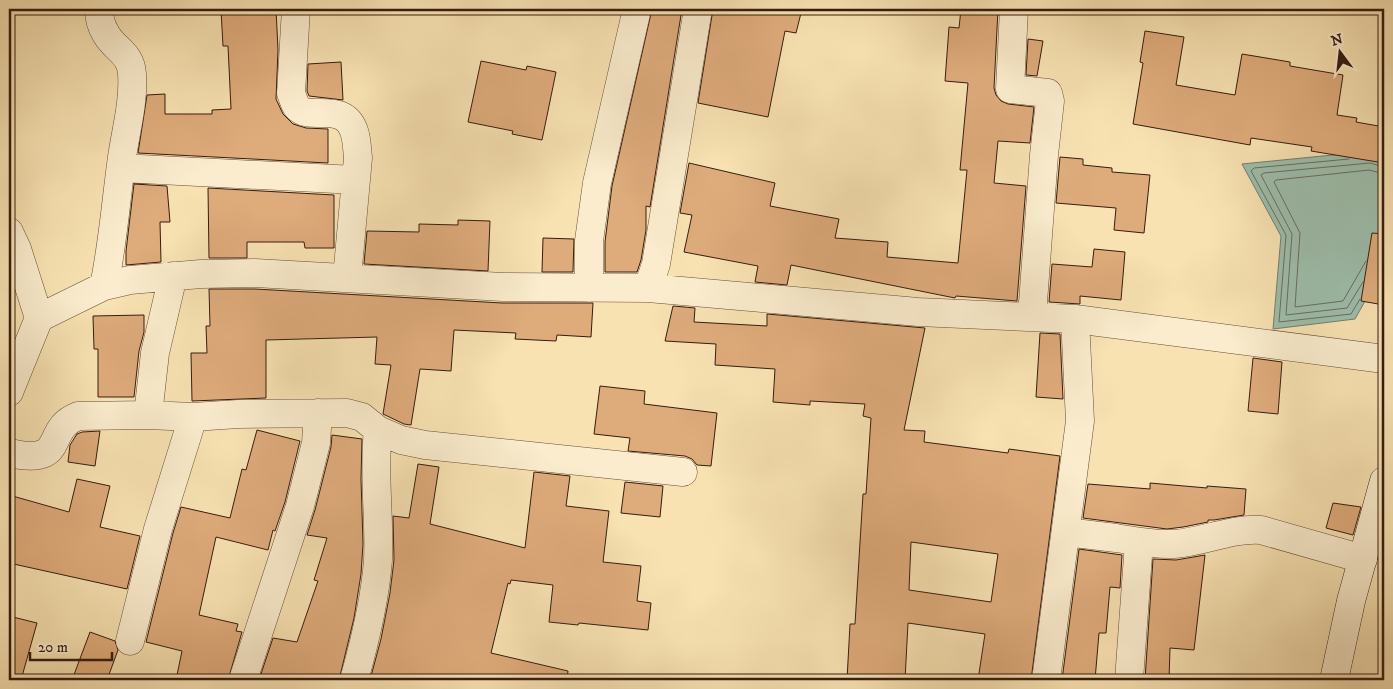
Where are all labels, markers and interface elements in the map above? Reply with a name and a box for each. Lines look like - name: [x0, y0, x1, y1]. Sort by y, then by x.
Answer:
- north arrow: [1316, 28, 1366, 78]
- text: N: [1329, 30, 1345, 51]
- scale bar: [30, 629, 112, 661]
- text: 20 m: [38, 638, 68, 657]

